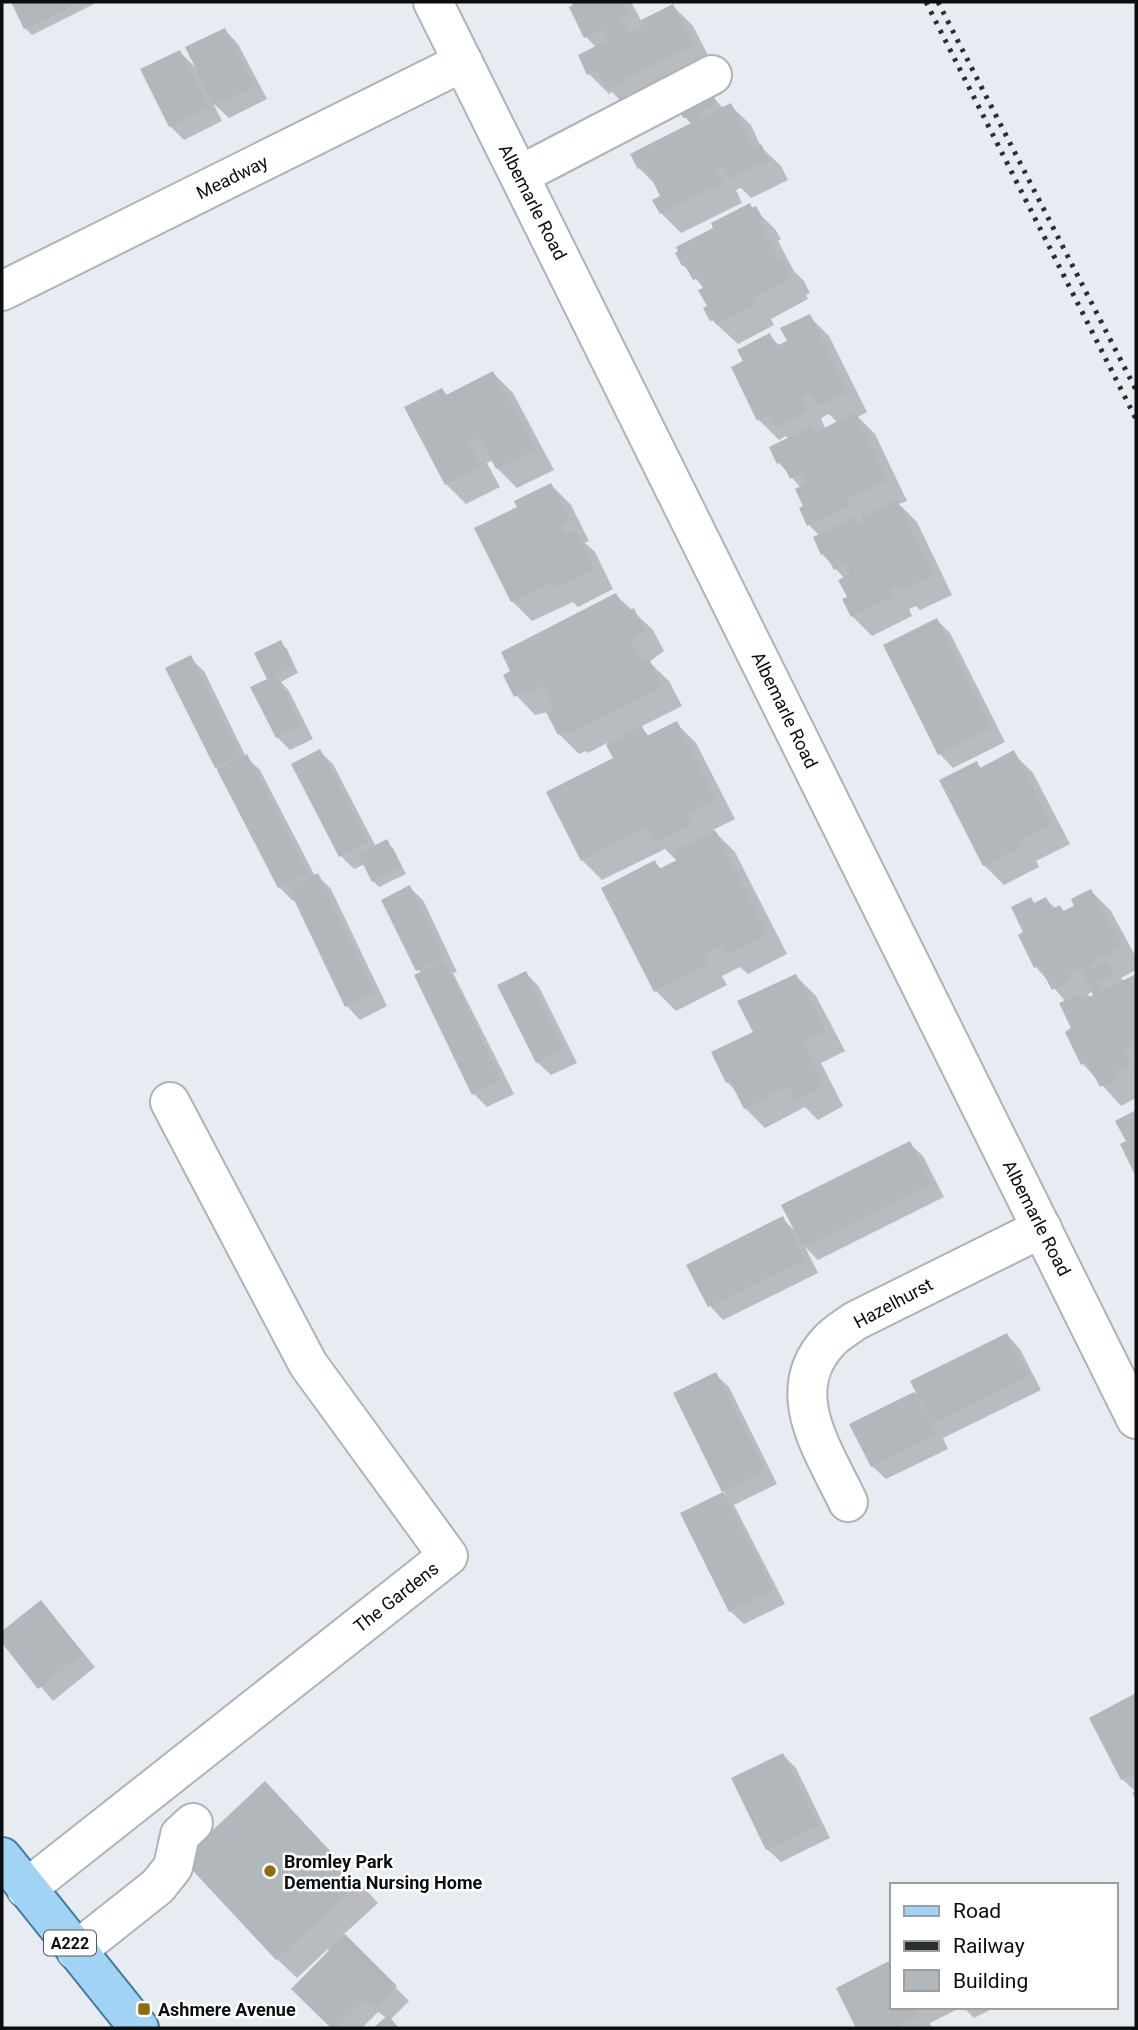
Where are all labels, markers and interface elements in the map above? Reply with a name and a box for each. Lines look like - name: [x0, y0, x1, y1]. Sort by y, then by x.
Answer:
- street label: Albemarle Road: [495, 141, 571, 263]
- street label: Meadway: [193, 150, 272, 203]
- street label: Albemarle Road: [748, 648, 822, 772]
- street label: Albemarle Road: [999, 1157, 1075, 1279]
- street label: Hazelhurst: [850, 1273, 936, 1333]
- street label: The Gardens: [350, 1557, 442, 1637]
- place label: Bromley Park Dementia Nursing Home: [284, 1851, 482, 1893]
- marker: Bromley Park Dementia Nursing Home: [262, 1863, 278, 1879]
- legend: [890, 1883, 1117, 2009]
- text: Road: [953, 1899, 1001, 1923]
- road number: A222: [44, 1930, 96, 1955]
- text: Railway: [953, 1934, 1025, 1958]
- text: Building: [953, 1969, 1028, 1993]
- place label: Ashmere Avenue: [158, 1999, 296, 2020]
- marker: Ashmere Avenue: [136, 2001, 152, 2017]

